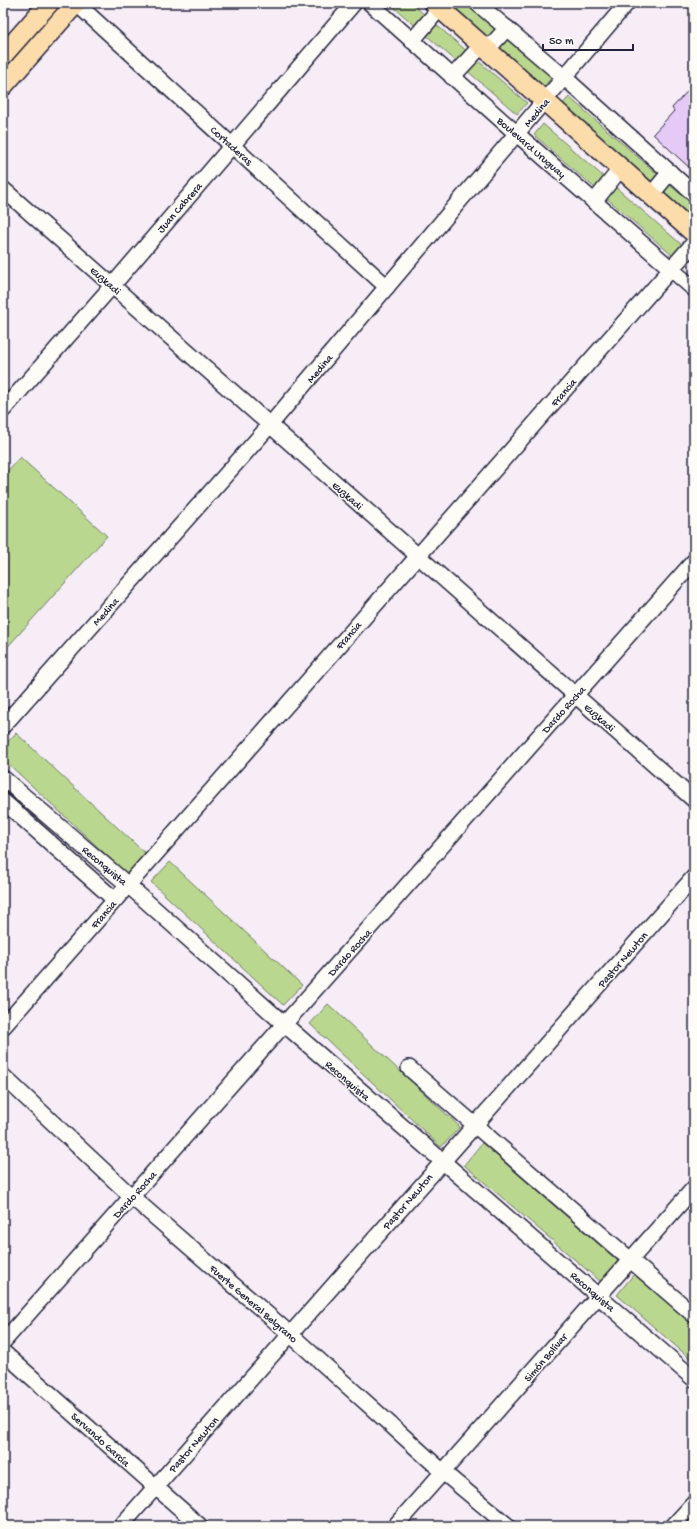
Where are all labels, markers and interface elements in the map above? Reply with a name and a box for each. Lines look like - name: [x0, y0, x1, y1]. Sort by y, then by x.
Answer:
- scale bar: [543, 26, 633, 52]
- text: 50 m: [549, 35, 574, 49]
- street label: Medina: [522, 96, 553, 130]
- street label: Boulevard Uruguay: [493, 115, 568, 182]
- street label: Cortaderas: [207, 125, 255, 169]
- street label: Juan Cabrera: [156, 180, 206, 236]
- street label: Euzkadi: [87, 265, 122, 298]
- street label: Medina: [305, 352, 336, 386]
- street label: Francia: [548, 376, 580, 410]
- street label: Euzkadi: [329, 480, 364, 513]
- street label: Medina: [91, 595, 123, 629]
- street label: Francia: [333, 619, 365, 653]
- street label: Dardo Rocha: [540, 684, 589, 737]
- street label: Euzkadi: [581, 702, 616, 735]
- street label: Reconquista: [79, 844, 129, 889]
- street label: Francia: [88, 898, 120, 932]
- street label: Dardo Rocha: [326, 927, 375, 980]
- street label: Pastor Newton: [595, 929, 651, 991]
- street label: Reconquista: [322, 1059, 372, 1105]
- street label: Dardo Rocha: [111, 1169, 160, 1222]
- street label: Pastor Newton: [380, 1171, 436, 1233]
- street label: Fuerte General Belgrano: [206, 1262, 299, 1346]
- street label: Reconquista: [567, 1270, 617, 1316]
- street label: Simón Bolívar: [522, 1331, 571, 1385]
- street label: Servando García: [68, 1411, 132, 1471]
- street label: Pastor Newton: [166, 1414, 222, 1476]

